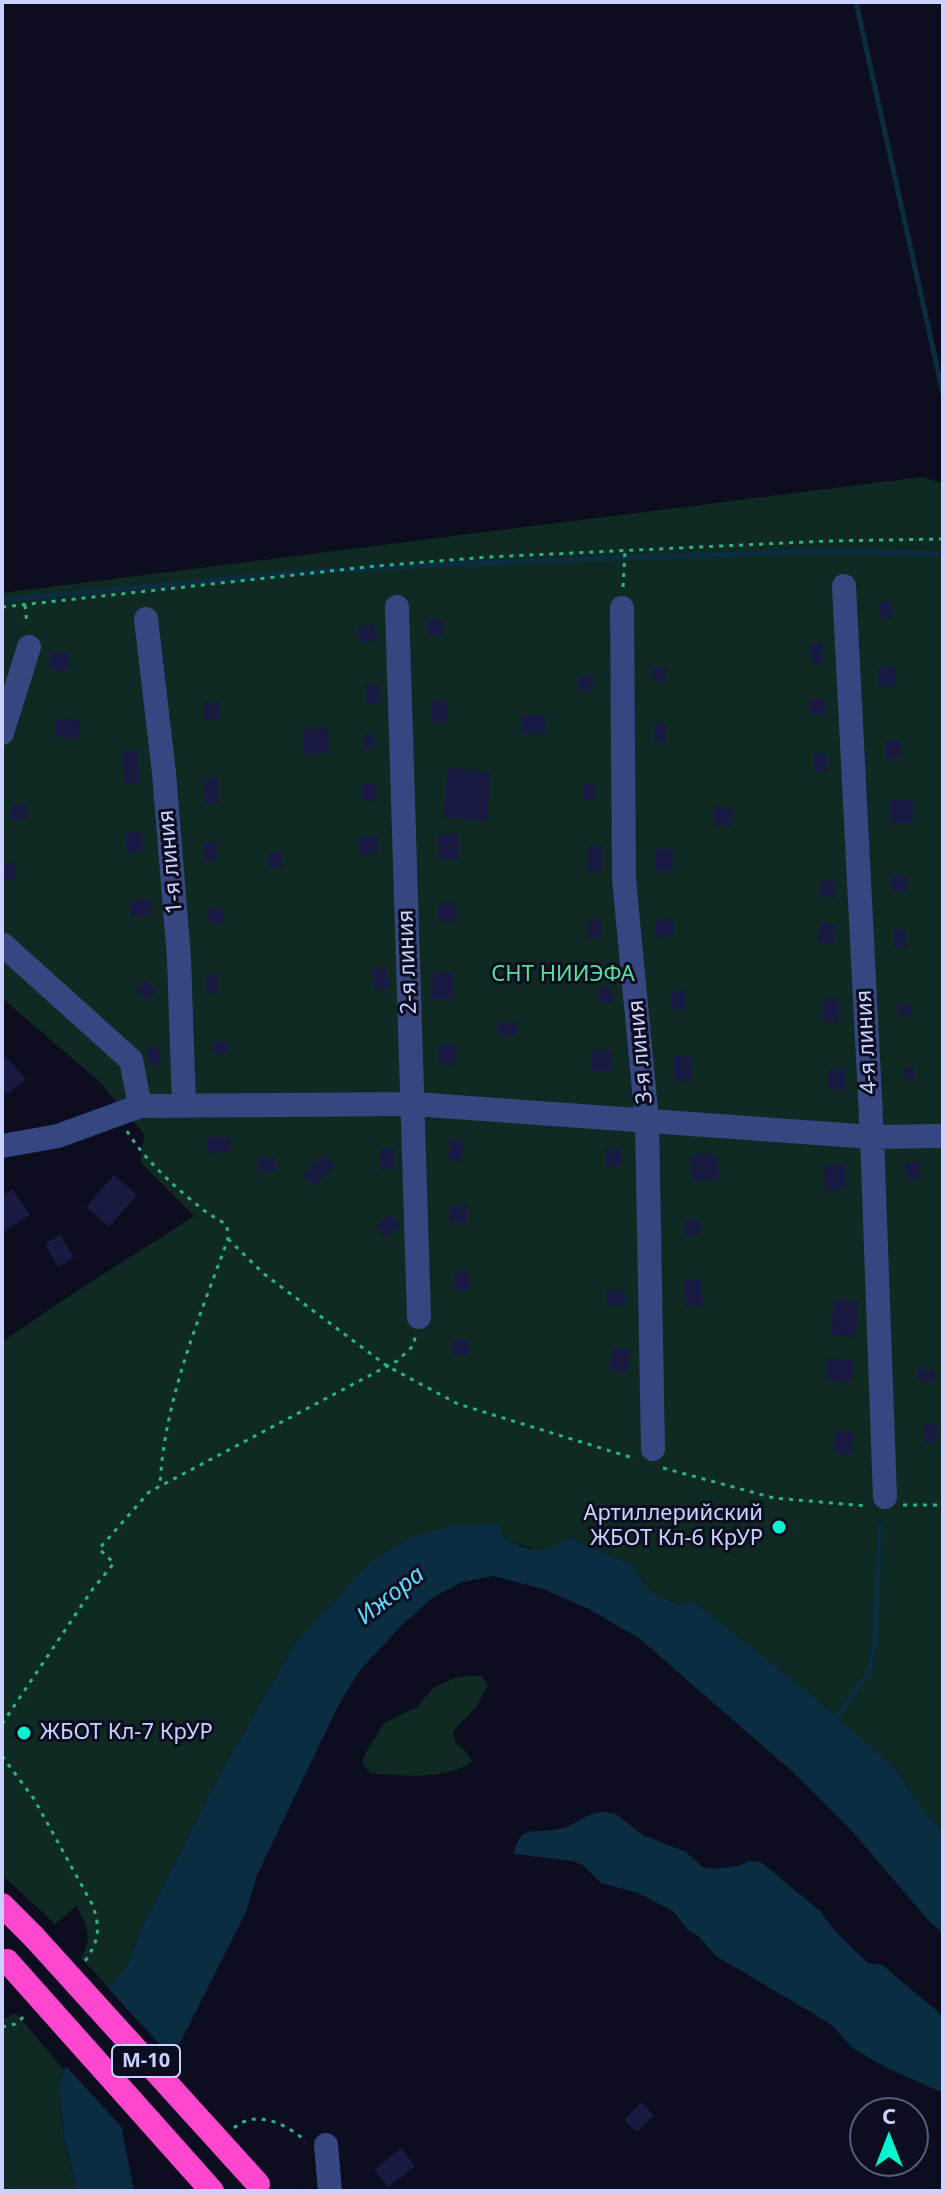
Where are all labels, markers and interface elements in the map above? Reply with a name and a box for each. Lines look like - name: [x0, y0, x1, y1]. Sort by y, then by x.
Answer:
- street label: 1-я линия: [153, 809, 189, 915]
- street label: 2-я линия: [393, 909, 423, 1015]
- park label: СНТ НИИЭФА: [491, 962, 635, 988]
- street label: 4-я линия: [851, 989, 883, 1095]
- street label: 3-я линия: [623, 999, 659, 1105]
- place label: Артиллерийский ЖБОТ Кл-6 КрУР: [583, 1501, 763, 1552]
- marker: Артиллерийский ЖБОТ Кл-6 КрУР: [770, 1518, 788, 1536]
- water label: Ижора: [351, 1561, 431, 1631]
- place label: ЖБОТ Кл-7 КрУР: [40, 1720, 213, 1746]
- marker: ЖБОТ Кл-7 КрУР: [15, 1724, 33, 1742]
- road number: М-10: [112, 2045, 180, 2077]
- north arrow: [849, 2097, 929, 2177]
- text: С: [882, 2100, 896, 2130]

